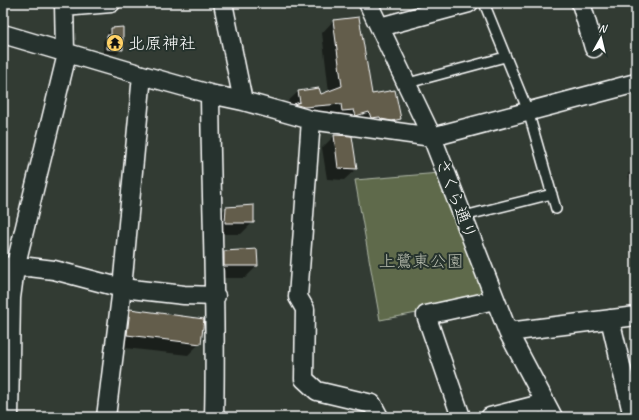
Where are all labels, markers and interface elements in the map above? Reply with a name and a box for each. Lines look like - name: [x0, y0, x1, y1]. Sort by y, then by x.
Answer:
- north arrow: [581, 18, 621, 58]
- text: N: [598, 21, 609, 36]
- temple icon: 北原神社: [105, 33, 125, 53]
- place label: 北原神社: [128, 33, 196, 54]
- street label: さくら通り: [431, 156, 481, 242]
- park label: 上鷺東公園: [379, 251, 464, 272]

